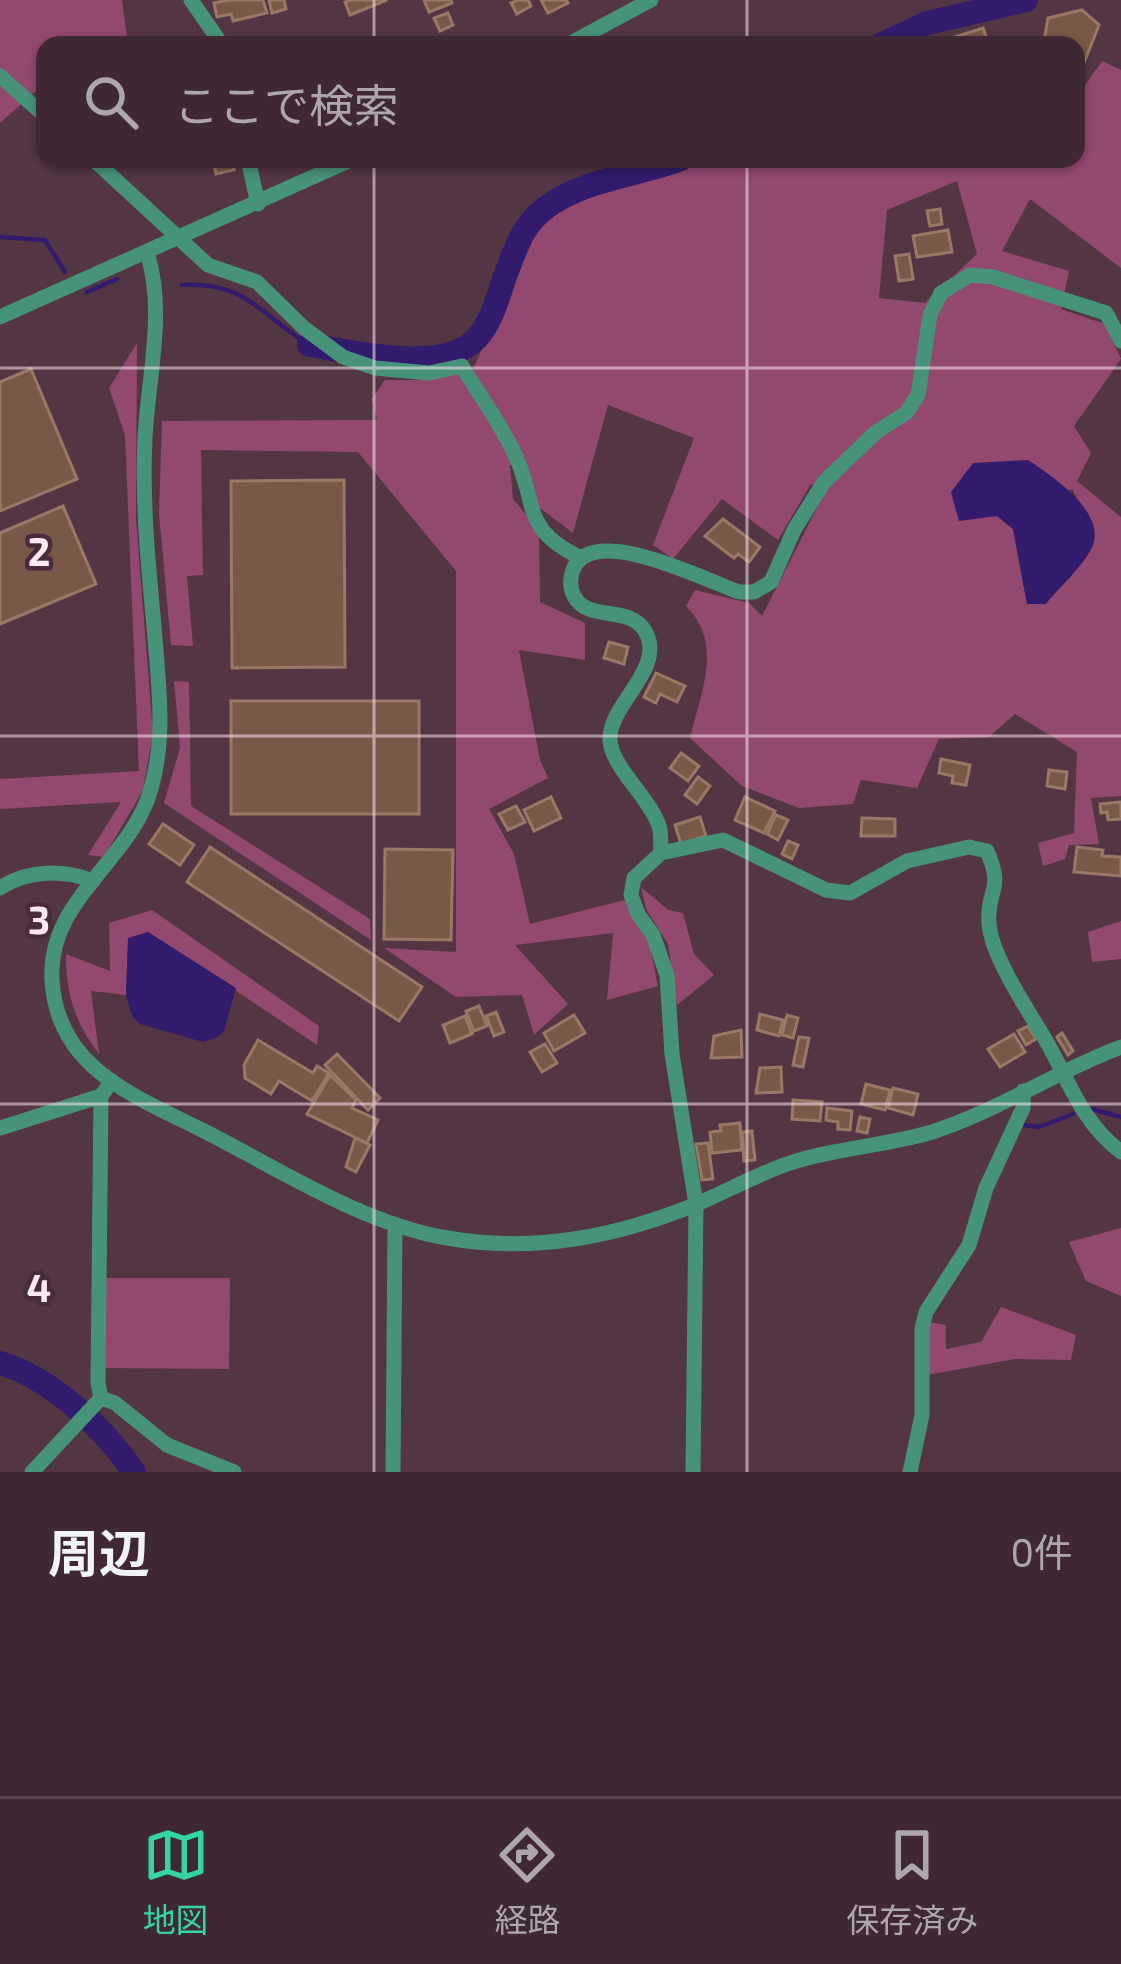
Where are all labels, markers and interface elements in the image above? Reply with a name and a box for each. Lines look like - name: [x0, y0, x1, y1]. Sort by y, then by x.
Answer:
- search box: [36, 36, 1085, 168]
- icon: search: [78, 69, 144, 135]
- text: ここで検索: [174, 77, 399, 131]
- text: 2: [28, 527, 50, 574]
- text: 3: [28, 895, 50, 942]
- text: 4: [27, 1263, 51, 1310]
- text: 周辺: [48, 1521, 150, 1582]
- text: 0件: [1010, 1528, 1073, 1575]
- tab: 地図: [143, 1822, 209, 1942]
- tab: 経路: [494, 1822, 560, 1942]
- tab: 保存済み: [846, 1822, 978, 1942]

